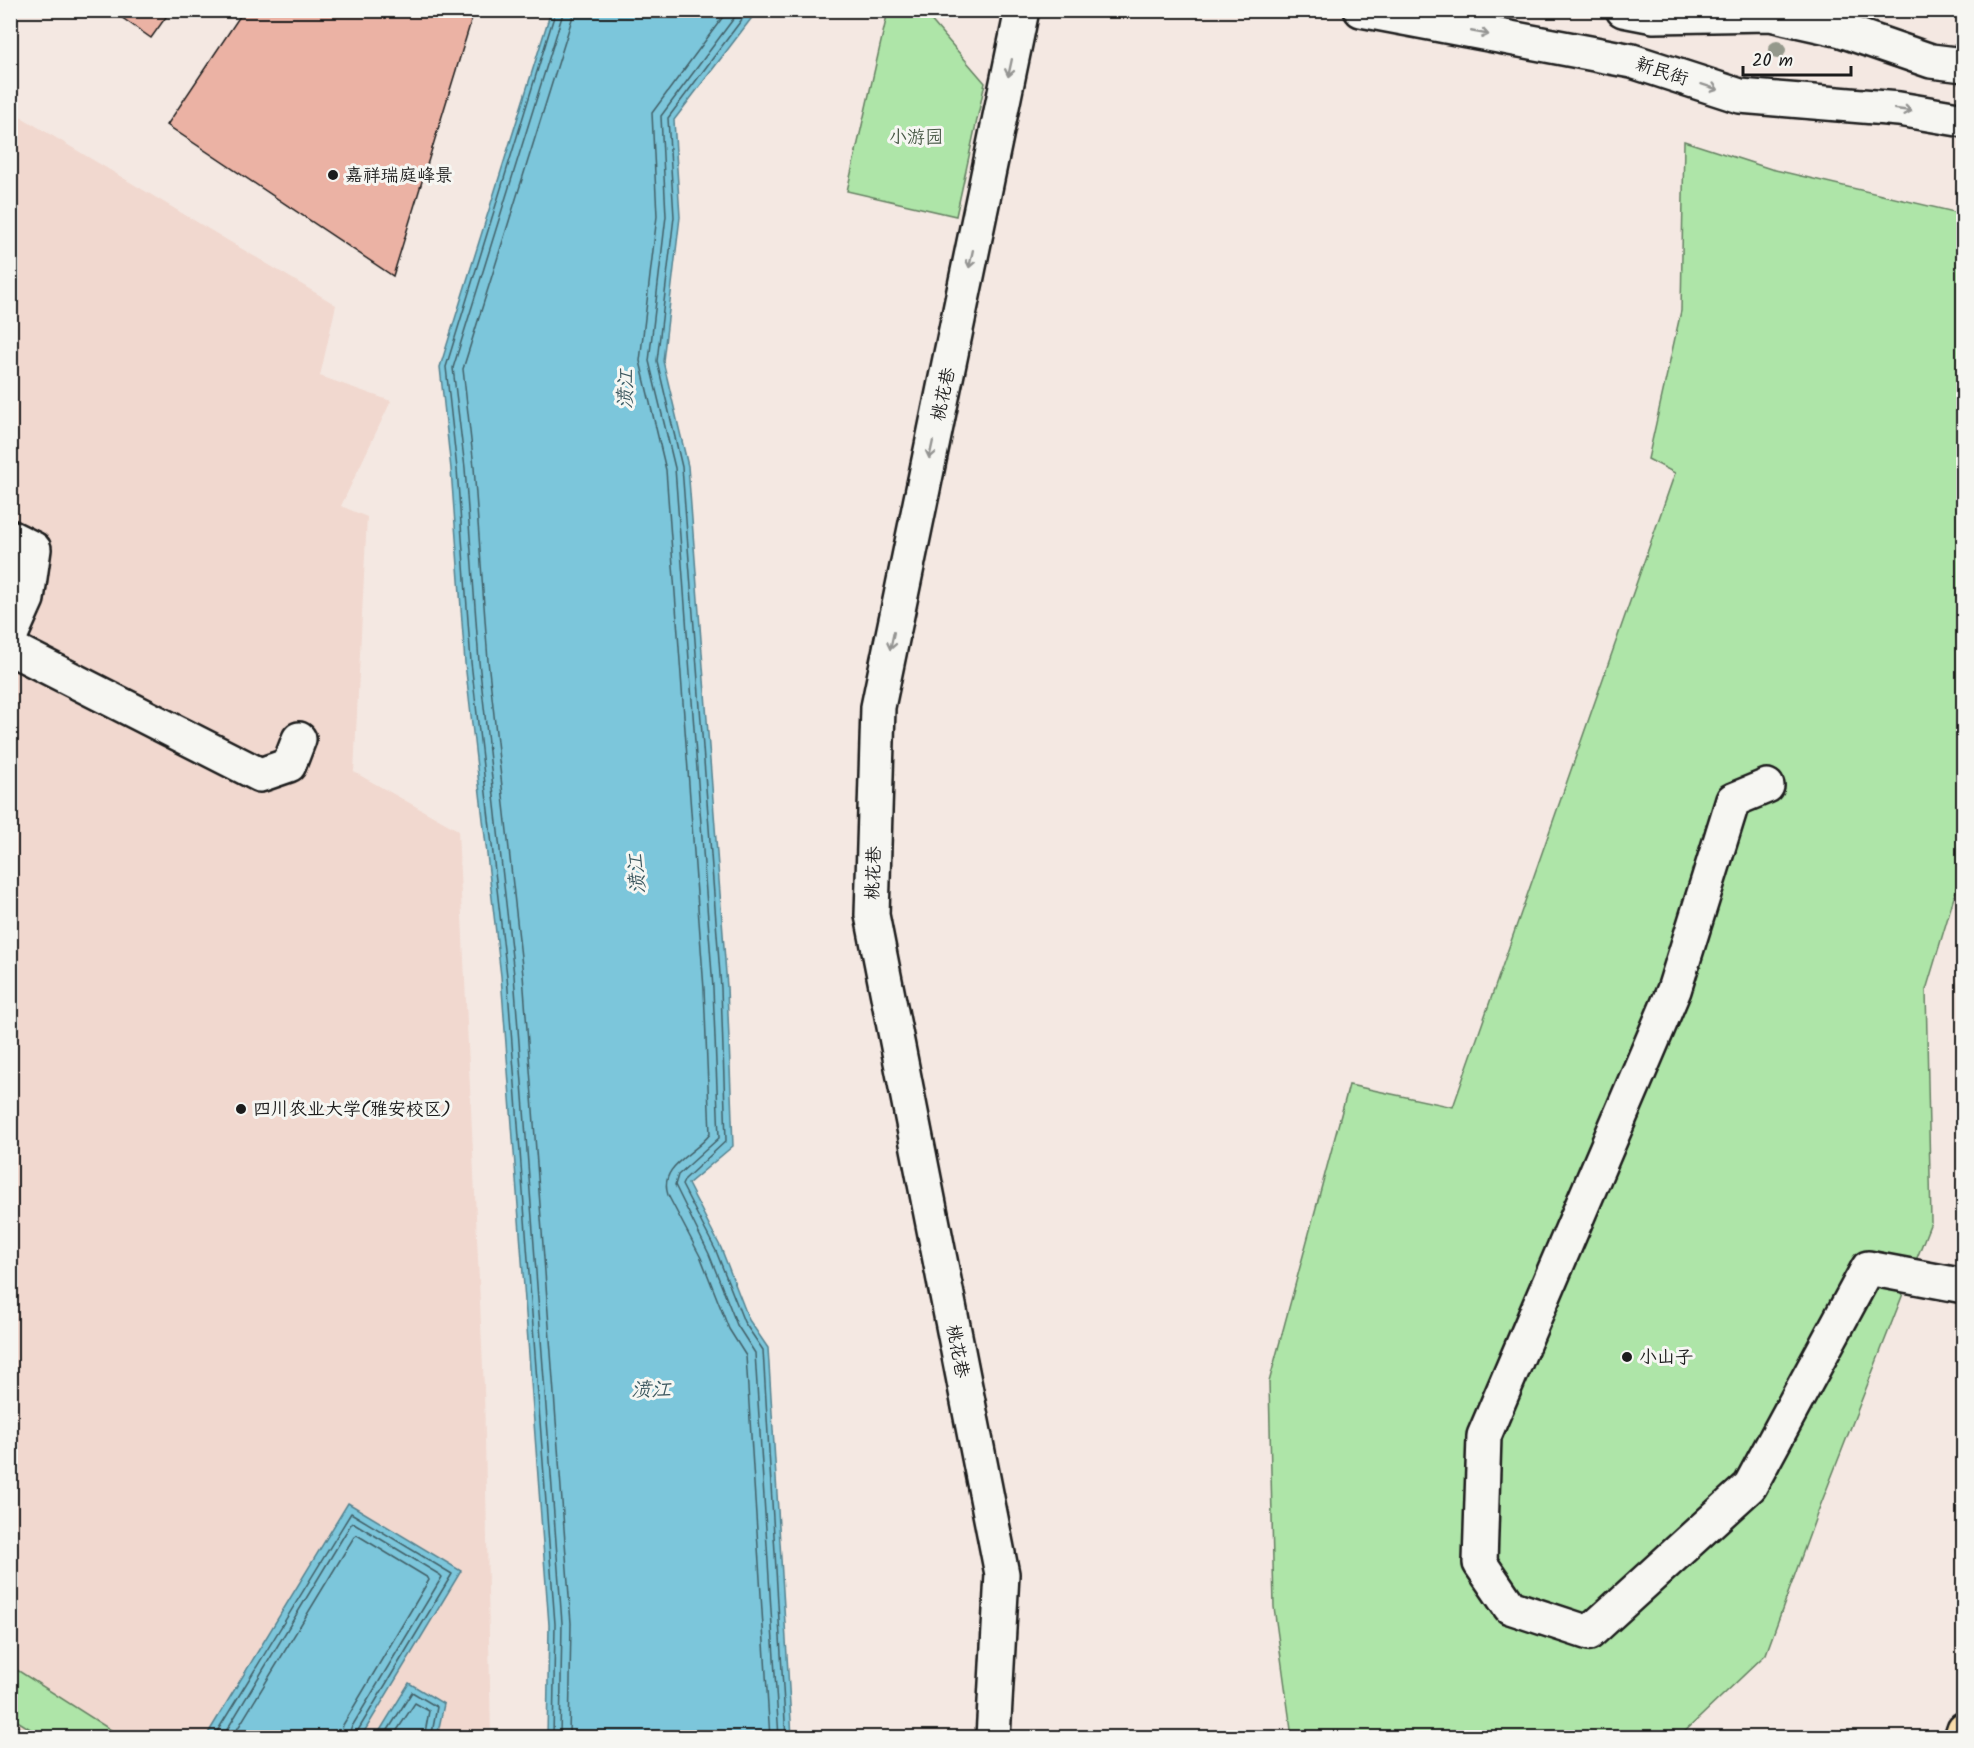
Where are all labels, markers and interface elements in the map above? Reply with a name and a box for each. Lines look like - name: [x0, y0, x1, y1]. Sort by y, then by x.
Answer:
- one-way arrow: [1470, 28, 1489, 39]
- scale bar: [1743, 39, 1851, 77]
- text: 20 m: [1752, 47, 1793, 76]
- street label: 新民街: [1631, 50, 1692, 95]
- one-way arrow: [1004, 58, 1016, 77]
- one-way arrow: [1700, 82, 1719, 93]
- one-way arrow: [1893, 105, 1913, 116]
- park label: 小游园: [889, 124, 943, 153]
- place label: 嘉祥瑞庭峰景: [345, 162, 453, 191]
- marker: 嘉祥瑞庭峰景: [326, 168, 340, 182]
- one-way arrow: [965, 248, 976, 268]
- street label: 桃花巷: [925, 365, 964, 424]
- water label: 𣸣江: [610, 368, 644, 410]
- one-way arrow: [925, 439, 936, 459]
- one-way arrow: [886, 630, 897, 650]
- street label: 桃花巷: [859, 846, 890, 901]
- water label: 𣸣江: [621, 852, 655, 895]
- place label: 四川农业大学(雅安校区): [253, 1096, 451, 1125]
- marker: 四川农业大学(雅安校区): [234, 1102, 248, 1116]
- street label: 桃花巷: [937, 1322, 976, 1381]
- place label: 小山子: [1639, 1344, 1693, 1373]
- marker: 小山子: [1620, 1350, 1634, 1364]
- water label: 𣸣江: [631, 1375, 672, 1407]

